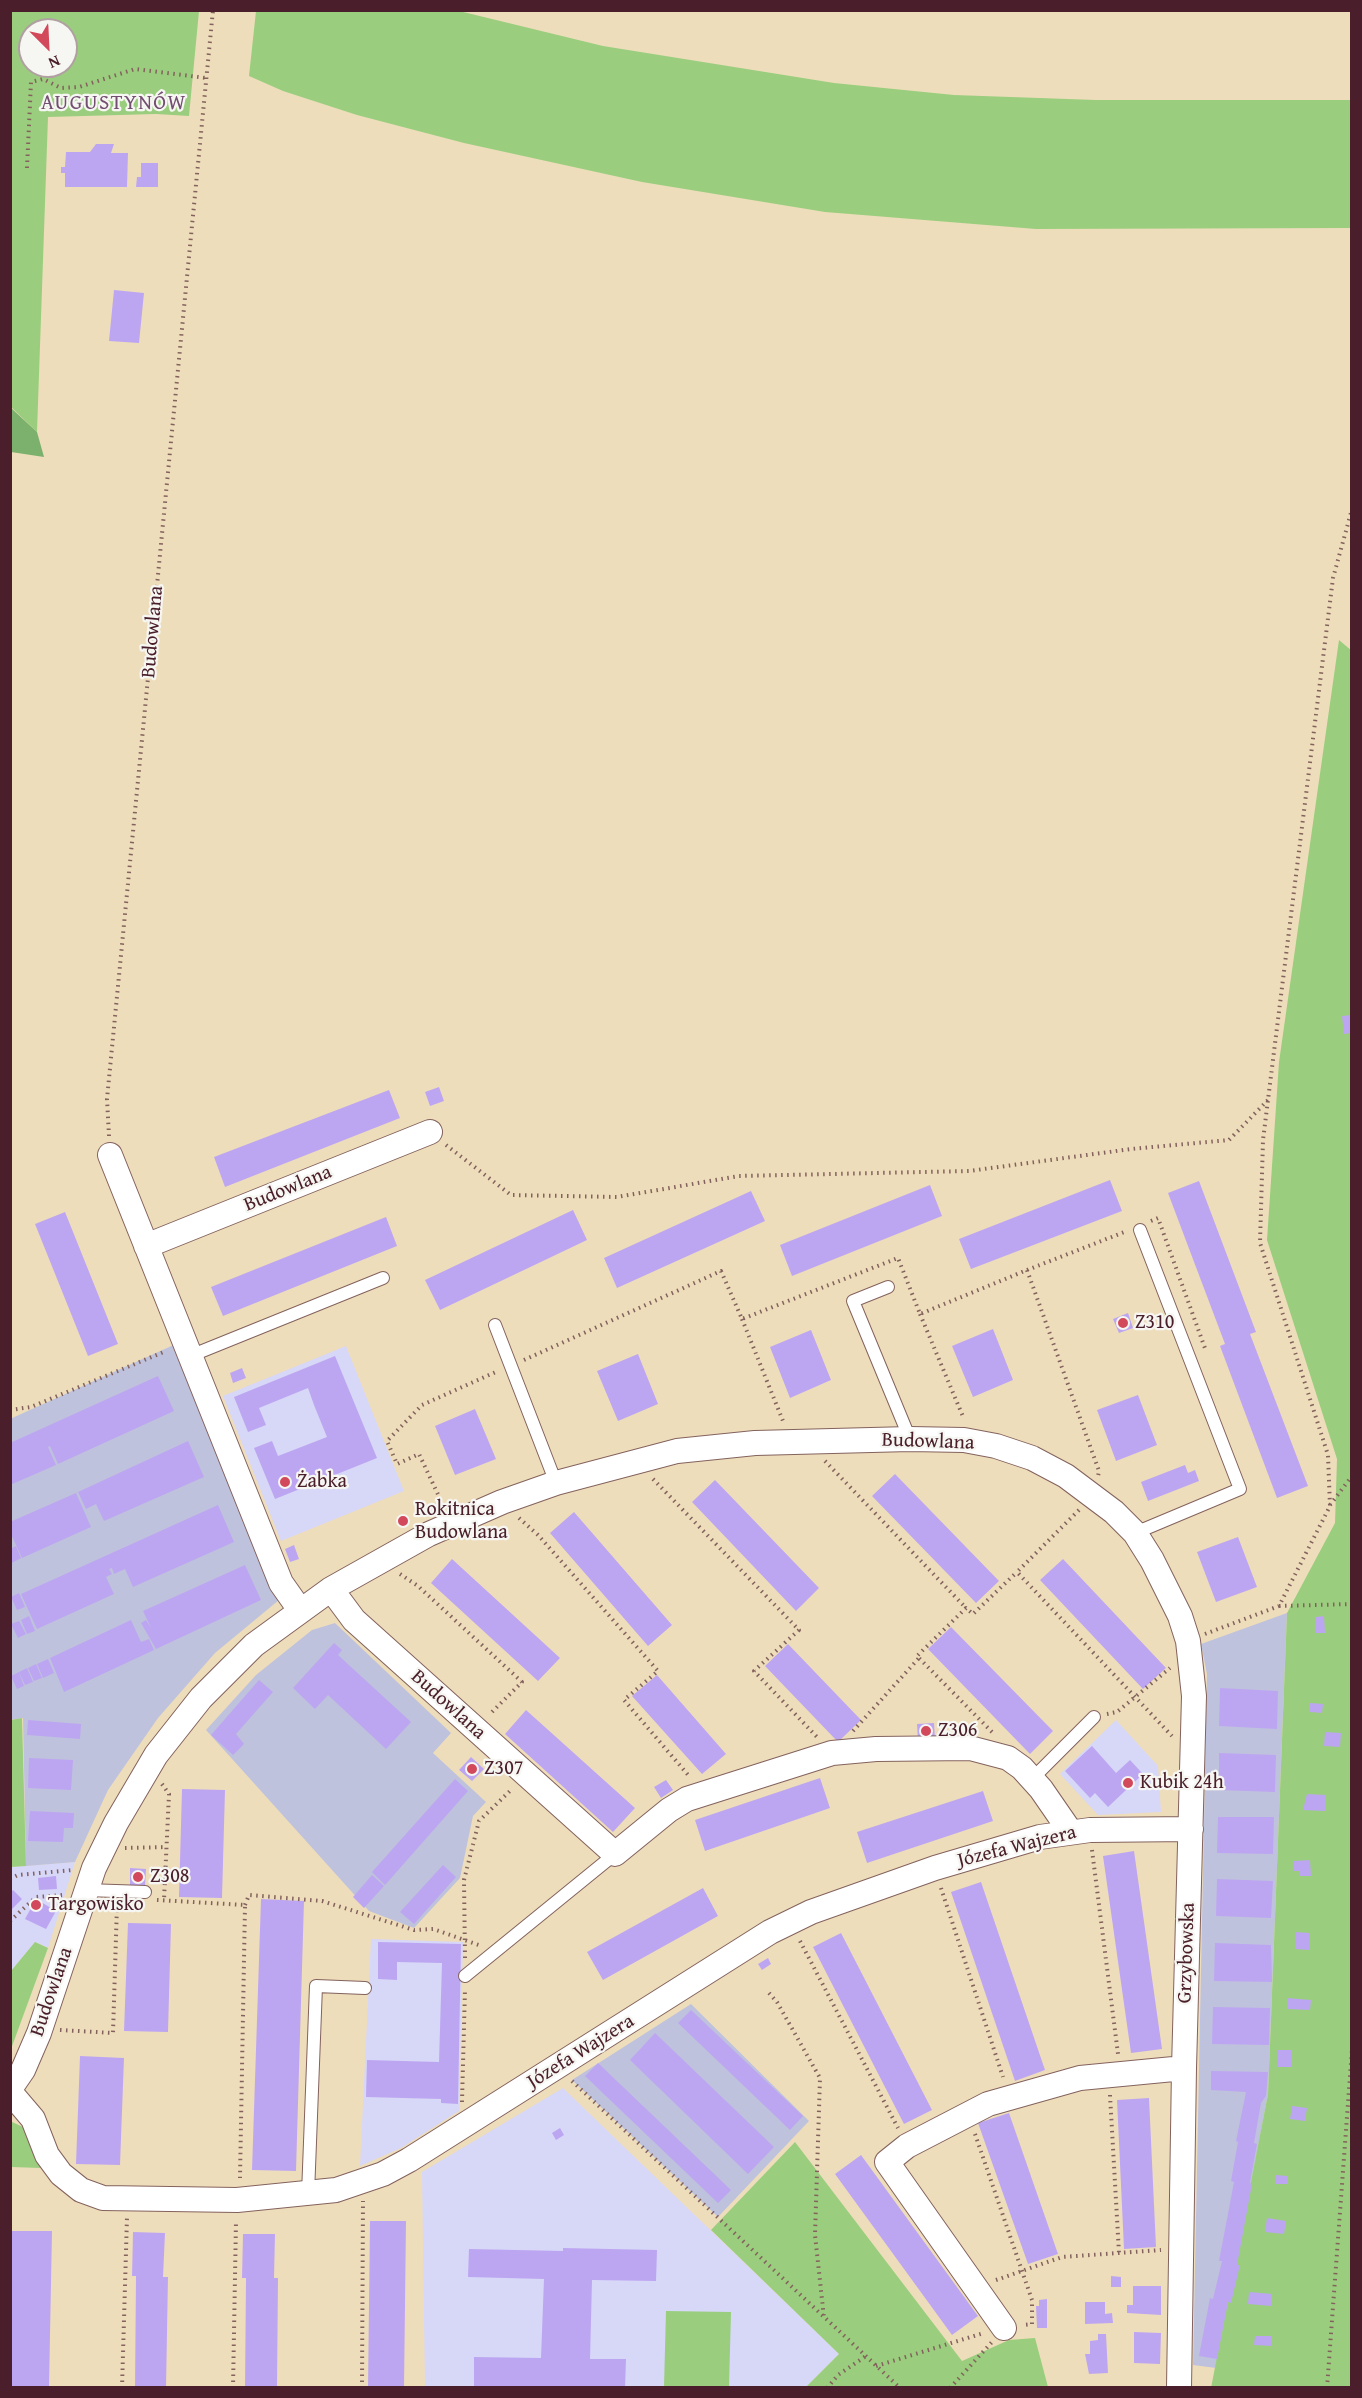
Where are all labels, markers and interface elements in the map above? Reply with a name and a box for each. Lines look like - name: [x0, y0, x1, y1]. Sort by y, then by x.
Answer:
- north arrow: [18, 18, 78, 78]
- text: N: [45, 49, 64, 76]
- district label: AUGUSTYNÓW: [41, 91, 187, 117]
- street label: Budowlana: [137, 585, 169, 679]
- street label: Budowlana: [241, 1161, 335, 1217]
- place label: Z310: [1135, 1311, 1174, 1335]
- marker: Z310: [1116, 1316, 1130, 1330]
- street label: Budowlana: [881, 1428, 975, 1456]
- place label: Żabka: [297, 1470, 347, 1494]
- marker: Żabka: [278, 1475, 292, 1489]
- place label: Rokitnica Budowlana: [415, 1498, 508, 1545]
- marker: Rokitnica Budowlana: [396, 1514, 410, 1528]
- street label: Budowlana: [406, 1665, 490, 1745]
- place label: Z306: [938, 1719, 977, 1743]
- marker: Z306: [919, 1724, 933, 1738]
- place label: Z307: [484, 1757, 523, 1781]
- marker: Z307: [465, 1762, 479, 1776]
- place label: Kubik 24h: [1140, 1771, 1224, 1795]
- marker: Kubik 24h: [1121, 1776, 1135, 1790]
- street label: Józefa Wajzera: [955, 1821, 1079, 1873]
- place label: Z308: [150, 1865, 189, 1889]
- marker: Z308: [131, 1870, 145, 1884]
- place label: Targowisko: [48, 1893, 144, 1917]
- marker: Targowisko: [29, 1898, 43, 1912]
- street label: Grzybowska: [1173, 1902, 1201, 2004]
- street label: Budowlana: [26, 1944, 78, 2040]
- street label: Józefa Wajzera: [523, 2010, 639, 2094]

